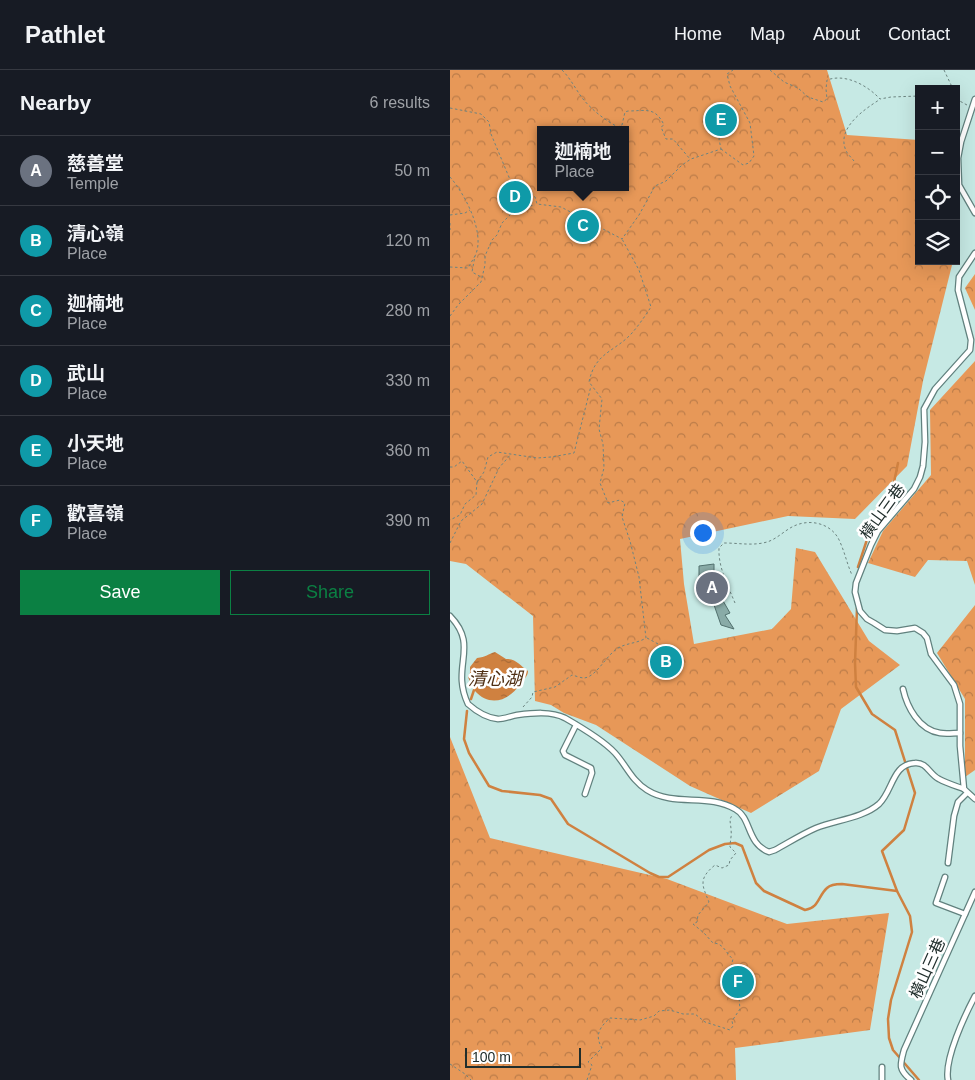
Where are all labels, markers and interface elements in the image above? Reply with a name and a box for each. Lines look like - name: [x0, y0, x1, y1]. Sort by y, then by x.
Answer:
- text: Pathlet: [25, 21, 105, 48]
- text: Home: [674, 24, 722, 44]
- text: Map: [750, 24, 785, 44]
- text: About: [813, 24, 860, 44]
- text: Contact: [888, 24, 950, 44]
- map controls: [915, 85, 960, 265]
- button: +: [915, 85, 960, 130]
- text: Nearby: [20, 91, 91, 114]
- text: 6 results: [370, 94, 430, 111]
- pin: E: [705, 101, 737, 139]
- popup: [537, 126, 629, 191]
- button: −: [915, 130, 960, 175]
- text: 迦楠地: [554, 141, 612, 162]
- text: 慈善堂: [67, 153, 124, 174]
- text: A: [30, 162, 42, 179]
- text: 50 m: [394, 162, 430, 179]
- text: Place: [554, 163, 595, 180]
- text: Temple: [67, 175, 119, 192]
- button: locate: [915, 175, 960, 220]
- pin: D: [499, 178, 531, 216]
- pin: C: [567, 207, 599, 245]
- button: layers: [915, 220, 960, 265]
- text: 清心嶺: [67, 223, 124, 244]
- text: B: [30, 232, 42, 249]
- text: 120 m: [386, 232, 430, 249]
- text: Place: [67, 245, 107, 262]
- text: 迦楠地: [67, 293, 124, 314]
- text: C: [30, 302, 42, 319]
- text: 280 m: [386, 302, 430, 319]
- text: Place: [67, 315, 107, 332]
- text: 武山: [67, 363, 105, 384]
- text: D: [30, 372, 42, 389]
- text: 330 m: [386, 372, 430, 389]
- text: Place: [67, 385, 107, 402]
- text: 小天地: [67, 433, 124, 454]
- text: E: [31, 442, 41, 459]
- text: 360 m: [386, 442, 430, 459]
- text: Place: [67, 455, 107, 472]
- street label: 橫山三巷: [857, 480, 908, 542]
- text: 歡喜嶺: [67, 503, 124, 524]
- text: F: [31, 512, 41, 529]
- text: 390 m: [386, 512, 430, 529]
- your location: [690, 520, 716, 546]
- text: Place: [67, 525, 107, 542]
- pin: A: [696, 569, 728, 607]
- button: Save: [20, 570, 220, 615]
- button: Share: [230, 570, 430, 615]
- pin: B: [650, 643, 682, 681]
- water label: 清心湖: [468, 669, 525, 689]
- street label: 橫山三巷: [907, 936, 948, 1001]
- pin: F: [722, 963, 754, 1001]
- scale bar: [465, 1045, 581, 1068]
- text: 100 m: [472, 1049, 511, 1065]

